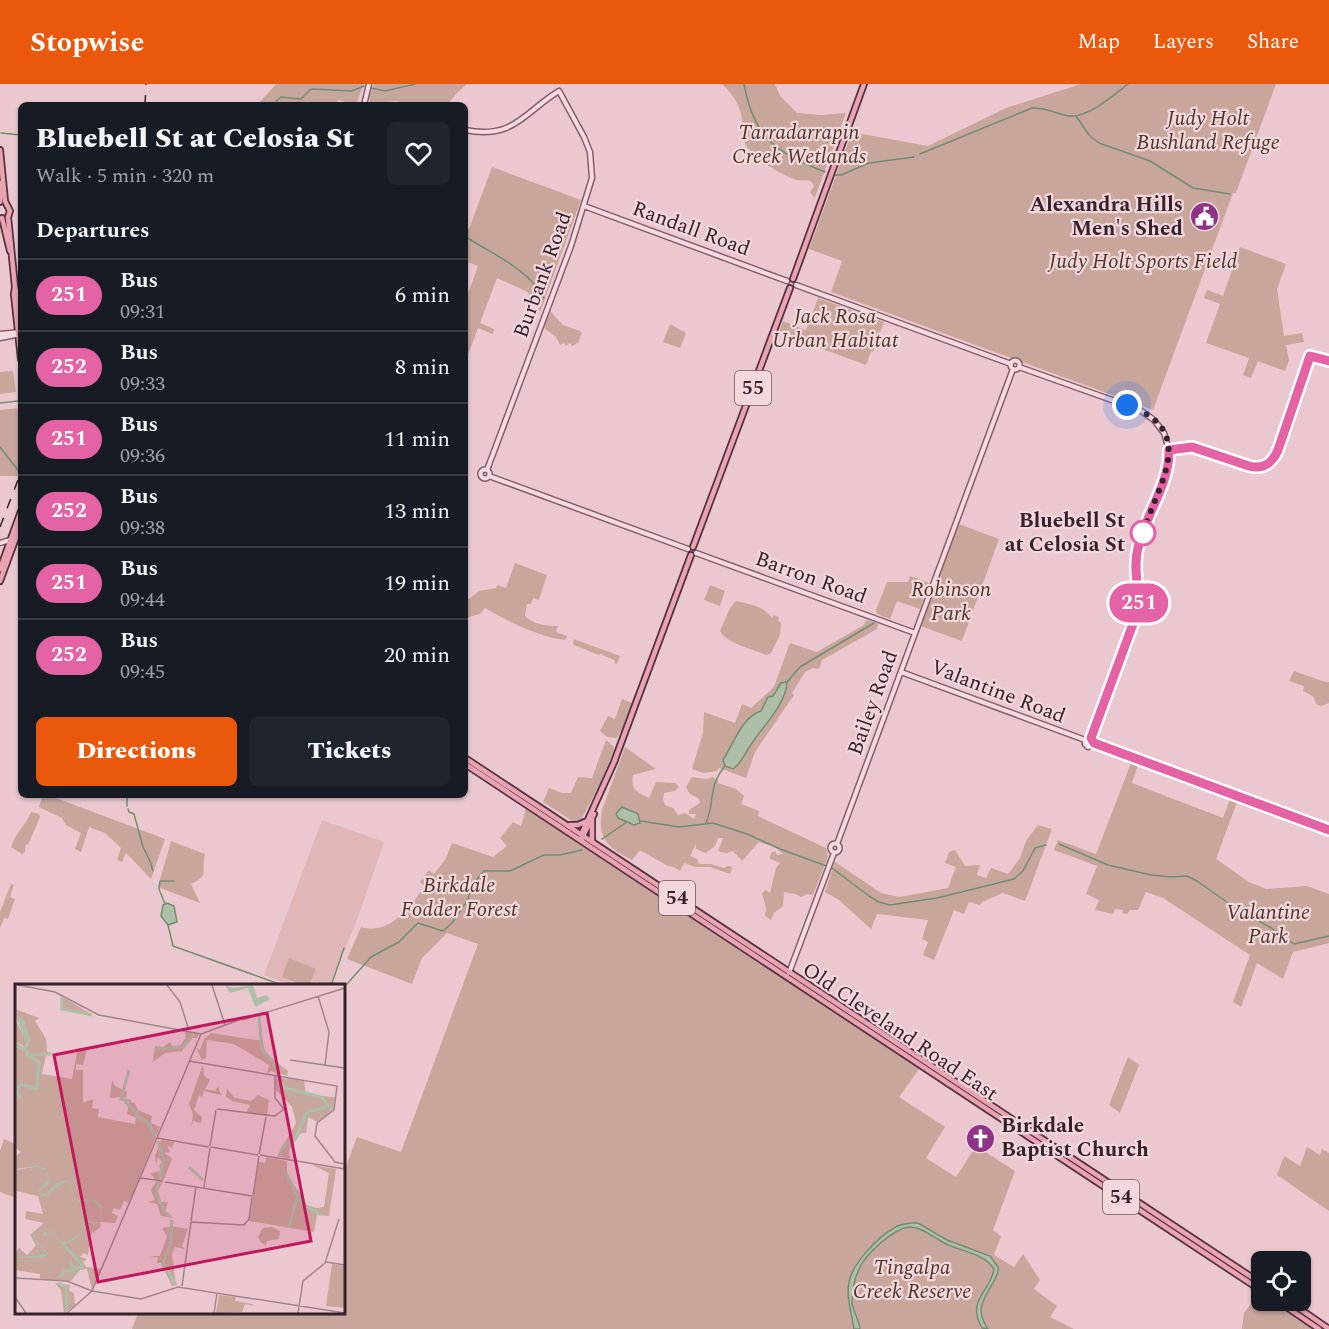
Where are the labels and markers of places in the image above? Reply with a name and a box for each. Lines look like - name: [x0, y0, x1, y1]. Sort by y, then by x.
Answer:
- place label: Alexandra Hills Men's Shed: [1030, 189, 1183, 245]
- public building icon: Alexandra Hills Men's Shed: [1188, 201, 1220, 233]
- place label: Bluebell St at Celosia St: [1005, 505, 1125, 561]
- marker: Bluebell St at Celosia St: [1130, 520, 1156, 546]
- place label: Birkdale Baptist Church: [1001, 1110, 1149, 1166]
- church icon: Birkdale Baptist Church: [964, 1122, 996, 1154]

